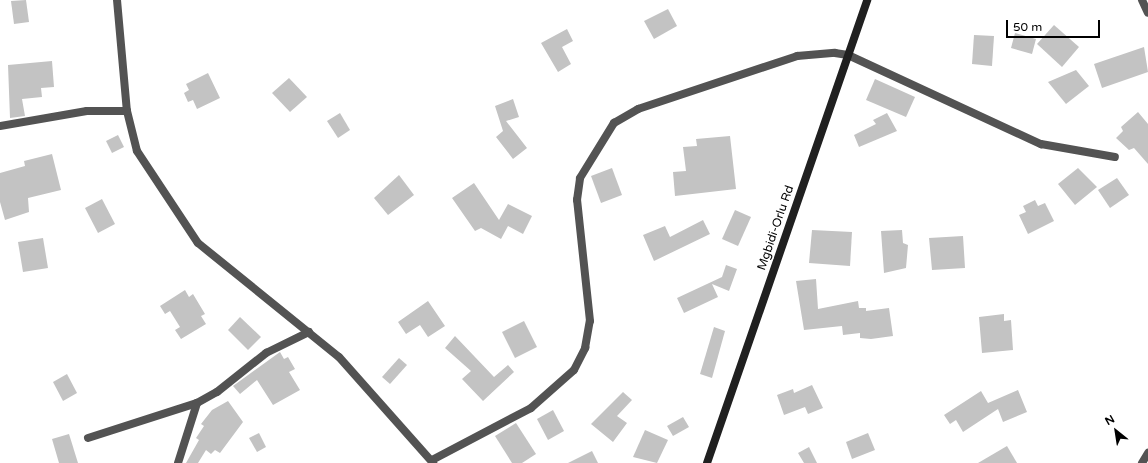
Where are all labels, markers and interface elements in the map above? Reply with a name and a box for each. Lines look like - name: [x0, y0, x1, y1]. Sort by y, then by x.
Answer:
- scale bar: [1008, 12, 1102, 38]
- text: 50 m: [1013, 20, 1042, 34]
- street label: Mgbidi-Orlu Rd: [755, 184, 797, 272]
- north arrow: [1096, 411, 1136, 451]
- text: N: [1103, 412, 1117, 428]

